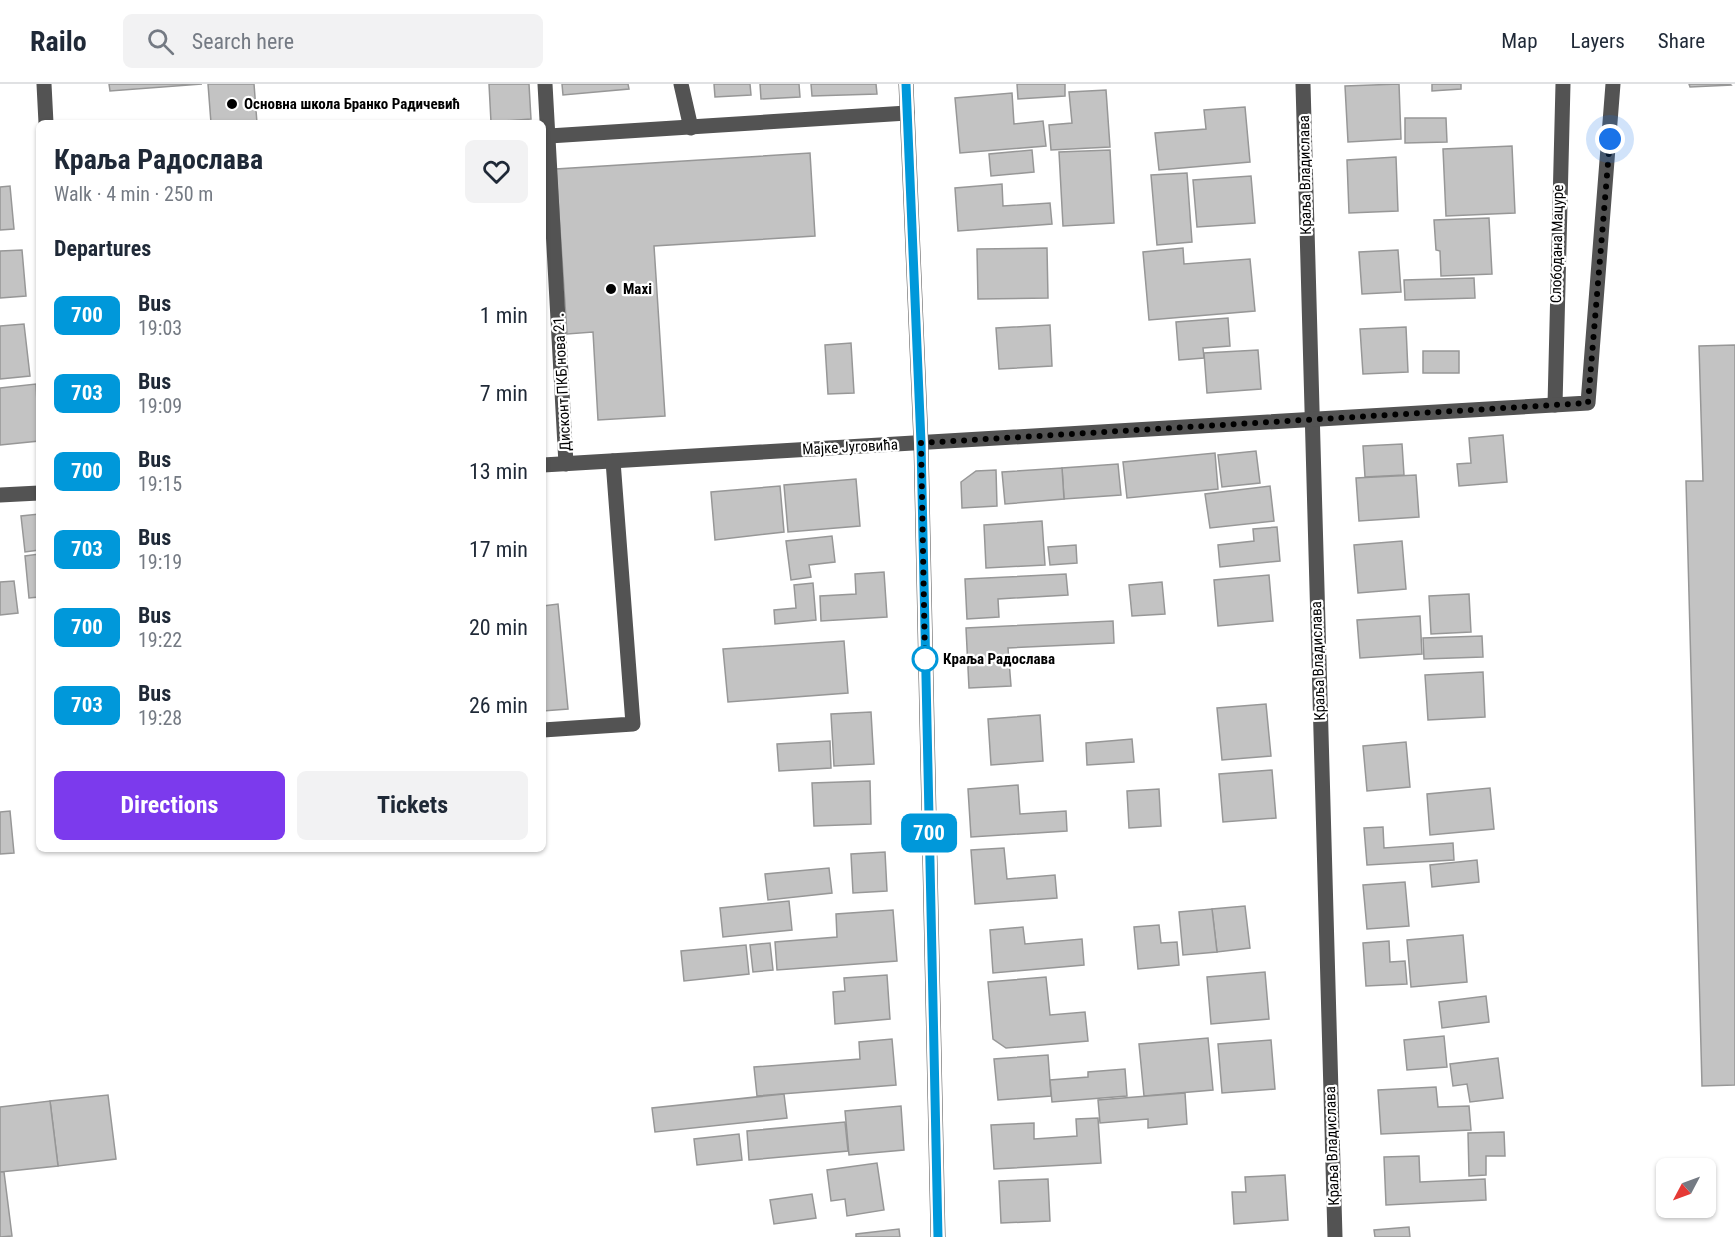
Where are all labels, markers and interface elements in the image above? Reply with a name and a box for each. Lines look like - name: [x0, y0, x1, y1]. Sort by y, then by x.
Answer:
- search box: [123, 14, 543, 68]
- text: Railo: [30, 25, 87, 58]
- icon: search: [144, 25, 177, 58]
- text: Search here: [192, 29, 294, 54]
- text: Map: [1501, 29, 1538, 53]
- text: Layers: [1571, 29, 1625, 53]
- text: Share: [1658, 29, 1705, 53]
- place label: Основна школа Бранко Радичевић: [244, 95, 460, 113]
- marker: Основна школа Бранко Радичевић: [225, 97, 239, 111]
- street label: Краља Владислава: [1295, 115, 1315, 235]
- your location: [1595, 124, 1625, 154]
- button: heart: [465, 140, 528, 203]
- text: Краља Радослава: [54, 143, 263, 176]
- text: Walk · 4 min · 250 m: [54, 182, 213, 206]
- street label: Слободана Мацуре: [1547, 185, 1567, 303]
- text: Departures: [54, 236, 151, 261]
- place label: Maxi: [623, 280, 652, 298]
- marker: Maxi: [604, 282, 618, 296]
- text: Bus: [138, 291, 171, 316]
- text: 700: [71, 303, 103, 327]
- text: 1 min: [480, 303, 528, 328]
- street label: Дисконт ПКБ нова 21.: [549, 313, 575, 451]
- text: 19:03: [138, 316, 182, 340]
- text: Bus: [138, 369, 171, 394]
- text: 703: [71, 381, 103, 405]
- text: 7 min: [480, 381, 528, 406]
- text: 19:09: [138, 394, 182, 418]
- street label: Мајке Југовића: [802, 436, 898, 458]
- text: Bus: [138, 447, 171, 472]
- text: 700: [71, 459, 103, 483]
- text: 13 min: [469, 459, 528, 484]
- text: 19:15: [138, 472, 182, 496]
- text: Bus: [138, 525, 171, 550]
- text: 703: [71, 537, 103, 561]
- text: 17 min: [469, 537, 528, 562]
- text: 19:19: [138, 550, 182, 574]
- street label: Краља Владислава: [1307, 601, 1329, 721]
- text: Bus: [138, 603, 171, 628]
- text: 700: [71, 615, 103, 639]
- text: 20 min: [469, 615, 528, 640]
- text: 19:22: [138, 628, 182, 652]
- marker: Краља Радослава: [912, 646, 938, 672]
- place label: Краља Радослава: [943, 650, 1055, 668]
- text: Bus: [138, 681, 171, 706]
- text: 703: [71, 693, 103, 717]
- text: 26 min: [469, 693, 528, 718]
- text: 19:28: [138, 706, 182, 730]
- button: Directions: [54, 771, 285, 840]
- button: Tickets: [297, 771, 528, 840]
- line badge: 700: [894, 814, 964, 852]
- text: 700: [913, 821, 945, 845]
- street label: Краља Владислава: [1321, 1086, 1343, 1206]
- north arrow: [1656, 1158, 1716, 1218]
- map controls: [1656, 1158, 1716, 1218]

